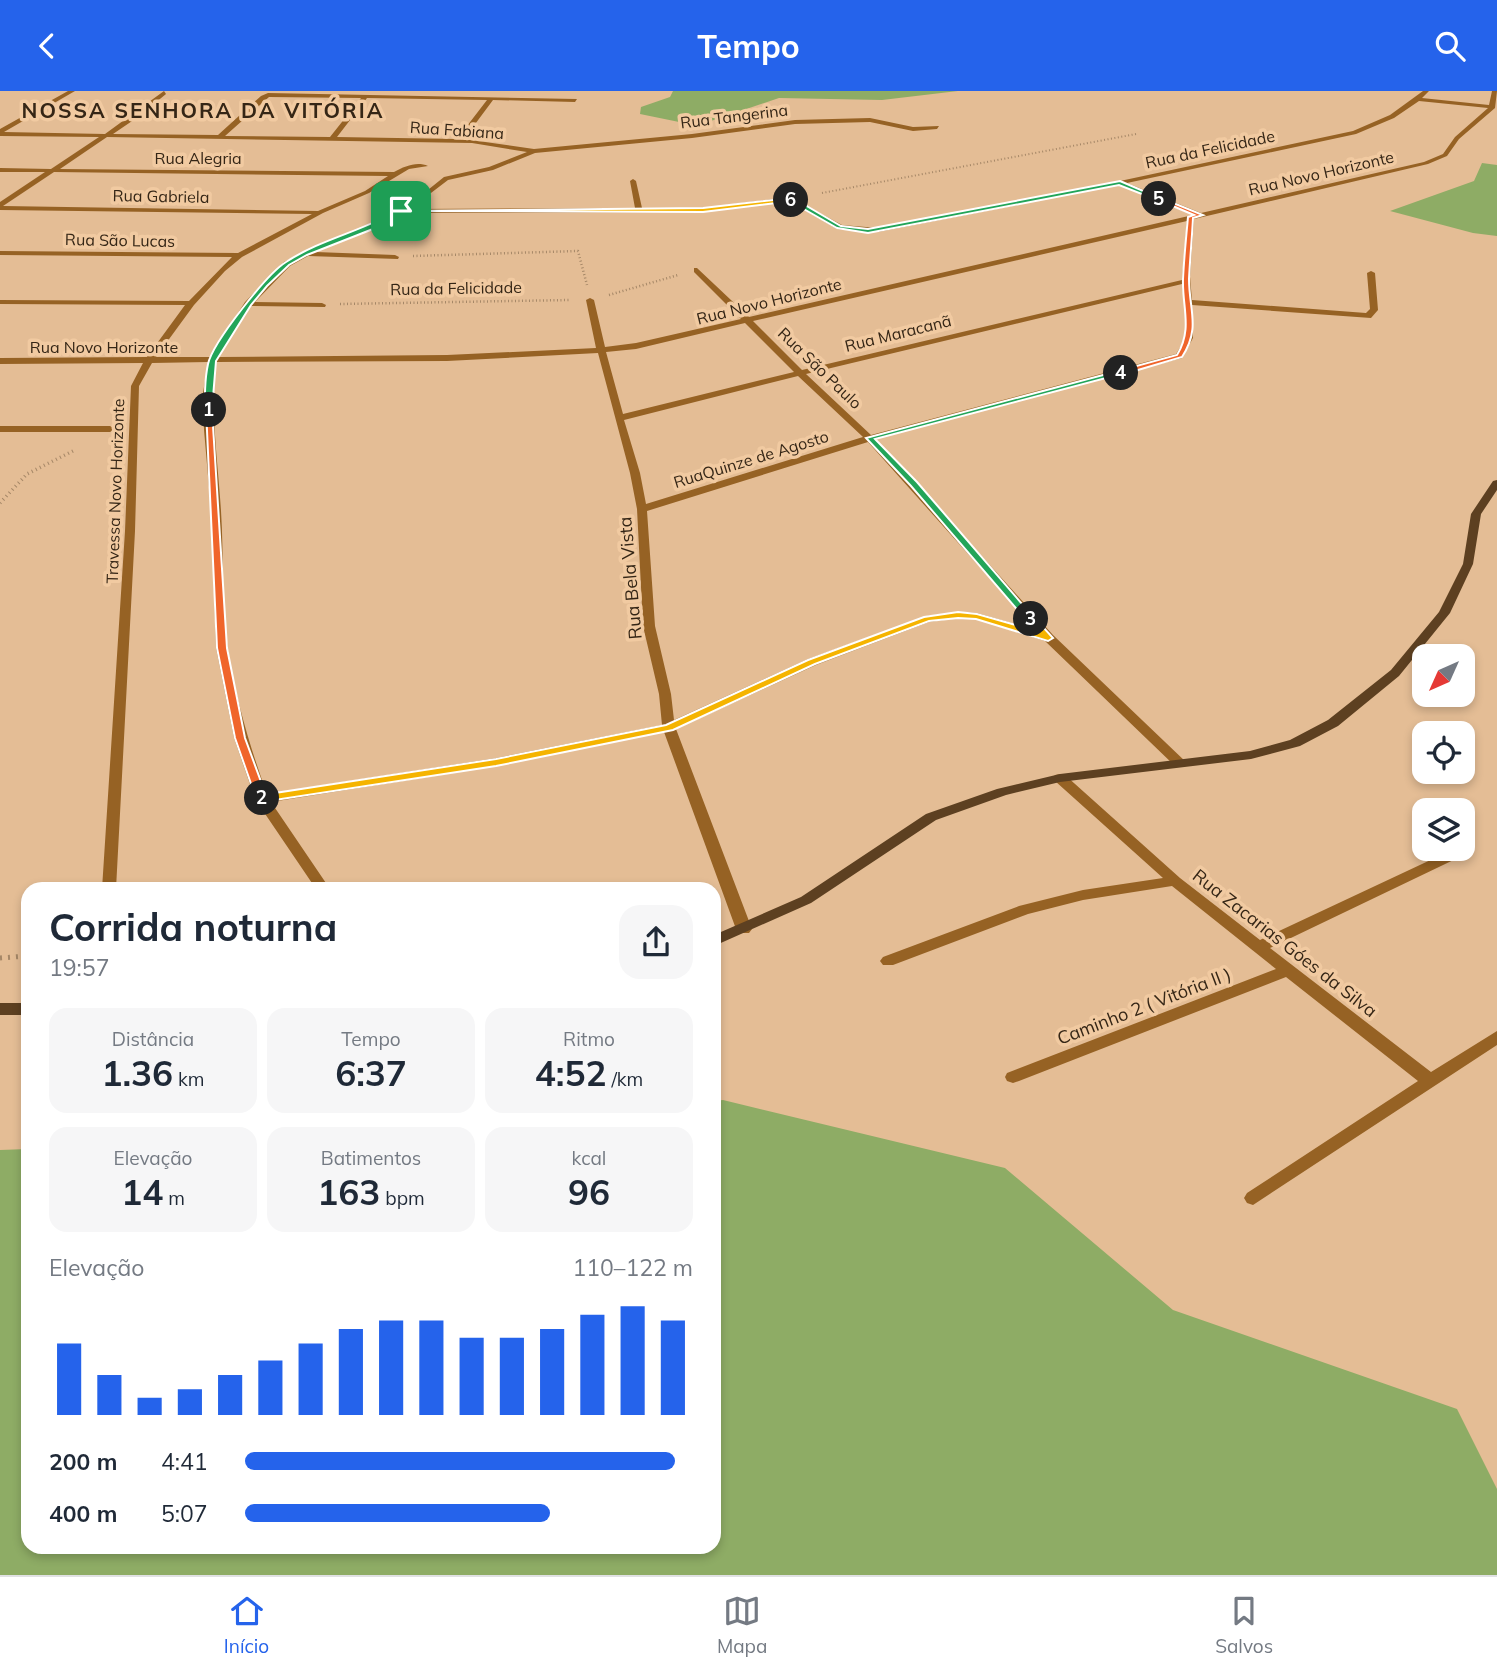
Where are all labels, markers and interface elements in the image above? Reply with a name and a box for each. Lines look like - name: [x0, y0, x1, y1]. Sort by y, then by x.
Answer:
- text: Tempo: [697, 26, 800, 66]
- icon: back: [28, 27, 66, 65]
- icon: search: [1431, 27, 1469, 65]
- district label: NOSSA SENHORA DA VITÓRIA: [22, 97, 384, 123]
- street label: Rua Tangerina: [679, 99, 789, 133]
- street label: Rua Fabiana: [409, 117, 505, 143]
- street label: Rua da Felicidade: [1144, 126, 1276, 172]
- street label: Rua Novo Horizonte: [1246, 147, 1396, 199]
- street label: Rua Alegria: [154, 148, 242, 168]
- pin: [371, 181, 431, 241]
- pin: 5: [1142, 181, 1176, 217]
- pin: 6: [774, 183, 808, 217]
- street label: Rua Gabriela: [112, 185, 210, 207]
- text: 5: [1153, 186, 1164, 210]
- text: 6: [785, 187, 796, 211]
- icon: arrive: [382, 192, 420, 230]
- street label: Rua São Lucas: [65, 229, 175, 251]
- street label: Rua Novo Horizonte: [694, 273, 844, 329]
- street label: Rua da Felicidade: [390, 277, 522, 299]
- street label: Rua Maracanã: [843, 310, 953, 356]
- street label: Rua São Paulo: [774, 323, 866, 413]
- street label: Rua Novo Horizonte: [30, 337, 178, 357]
- pin: 4: [1104, 355, 1138, 391]
- text: 4: [1115, 360, 1126, 384]
- pin: 1: [192, 393, 227, 427]
- text: 1: [203, 397, 214, 421]
- street label: Travessa Novo Horizonte: [102, 398, 128, 584]
- street label: RuaQuinze de Agosto: [671, 426, 831, 492]
- street label: Rua Bela Vista: [613, 516, 647, 640]
- pin: 3: [1014, 601, 1048, 637]
- text: 3: [1025, 606, 1036, 630]
- north arrow: [1412, 644, 1475, 707]
- map controls: [1412, 644, 1475, 861]
- button: locate: [1412, 721, 1475, 784]
- pin: 2: [244, 781, 280, 815]
- text: 2: [256, 785, 267, 809]
- button: layers: [1412, 798, 1475, 861]
- street label: Rua Zacarias Góes da Silva: [1188, 864, 1382, 1022]
- text: Corrida noturna: [49, 903, 337, 951]
- button: share: [619, 905, 693, 979]
- text: 19:57: [49, 953, 109, 982]
- street label: Caminho 2 ( Vitória II ): [1054, 962, 1234, 1050]
- text: Distância: [112, 1027, 194, 1051]
- text: Tempo: [341, 1027, 401, 1051]
- text: Ritmo: [563, 1027, 615, 1051]
- text: 1.36: [101, 1051, 173, 1095]
- text: 6:37: [335, 1051, 407, 1095]
- text: 4:52: [535, 1051, 606, 1095]
- text: km: [173, 1067, 205, 1091]
- text: /km: [606, 1067, 643, 1091]
- text: Elevação: [114, 1146, 192, 1170]
- text: Batimentos: [321, 1146, 421, 1170]
- text: kcal: [572, 1146, 606, 1170]
- text: 14: [121, 1170, 163, 1214]
- text: 163: [317, 1170, 380, 1214]
- text: 96: [568, 1170, 610, 1214]
- text: m: [163, 1186, 185, 1210]
- text: bpm: [380, 1186, 425, 1210]
- text: Elevação: [49, 1253, 144, 1282]
- text: 110–122 m: [572, 1253, 693, 1282]
- text: 200 m: [49, 1447, 117, 1476]
- text: 4:41: [161, 1447, 208, 1476]
- text: 400 m: [49, 1499, 117, 1528]
- text: 5:07: [161, 1499, 208, 1528]
- tab: Início: [224, 1592, 269, 1658]
- tab: Mapa: [717, 1592, 767, 1658]
- tab: Salvos: [1215, 1592, 1273, 1658]

